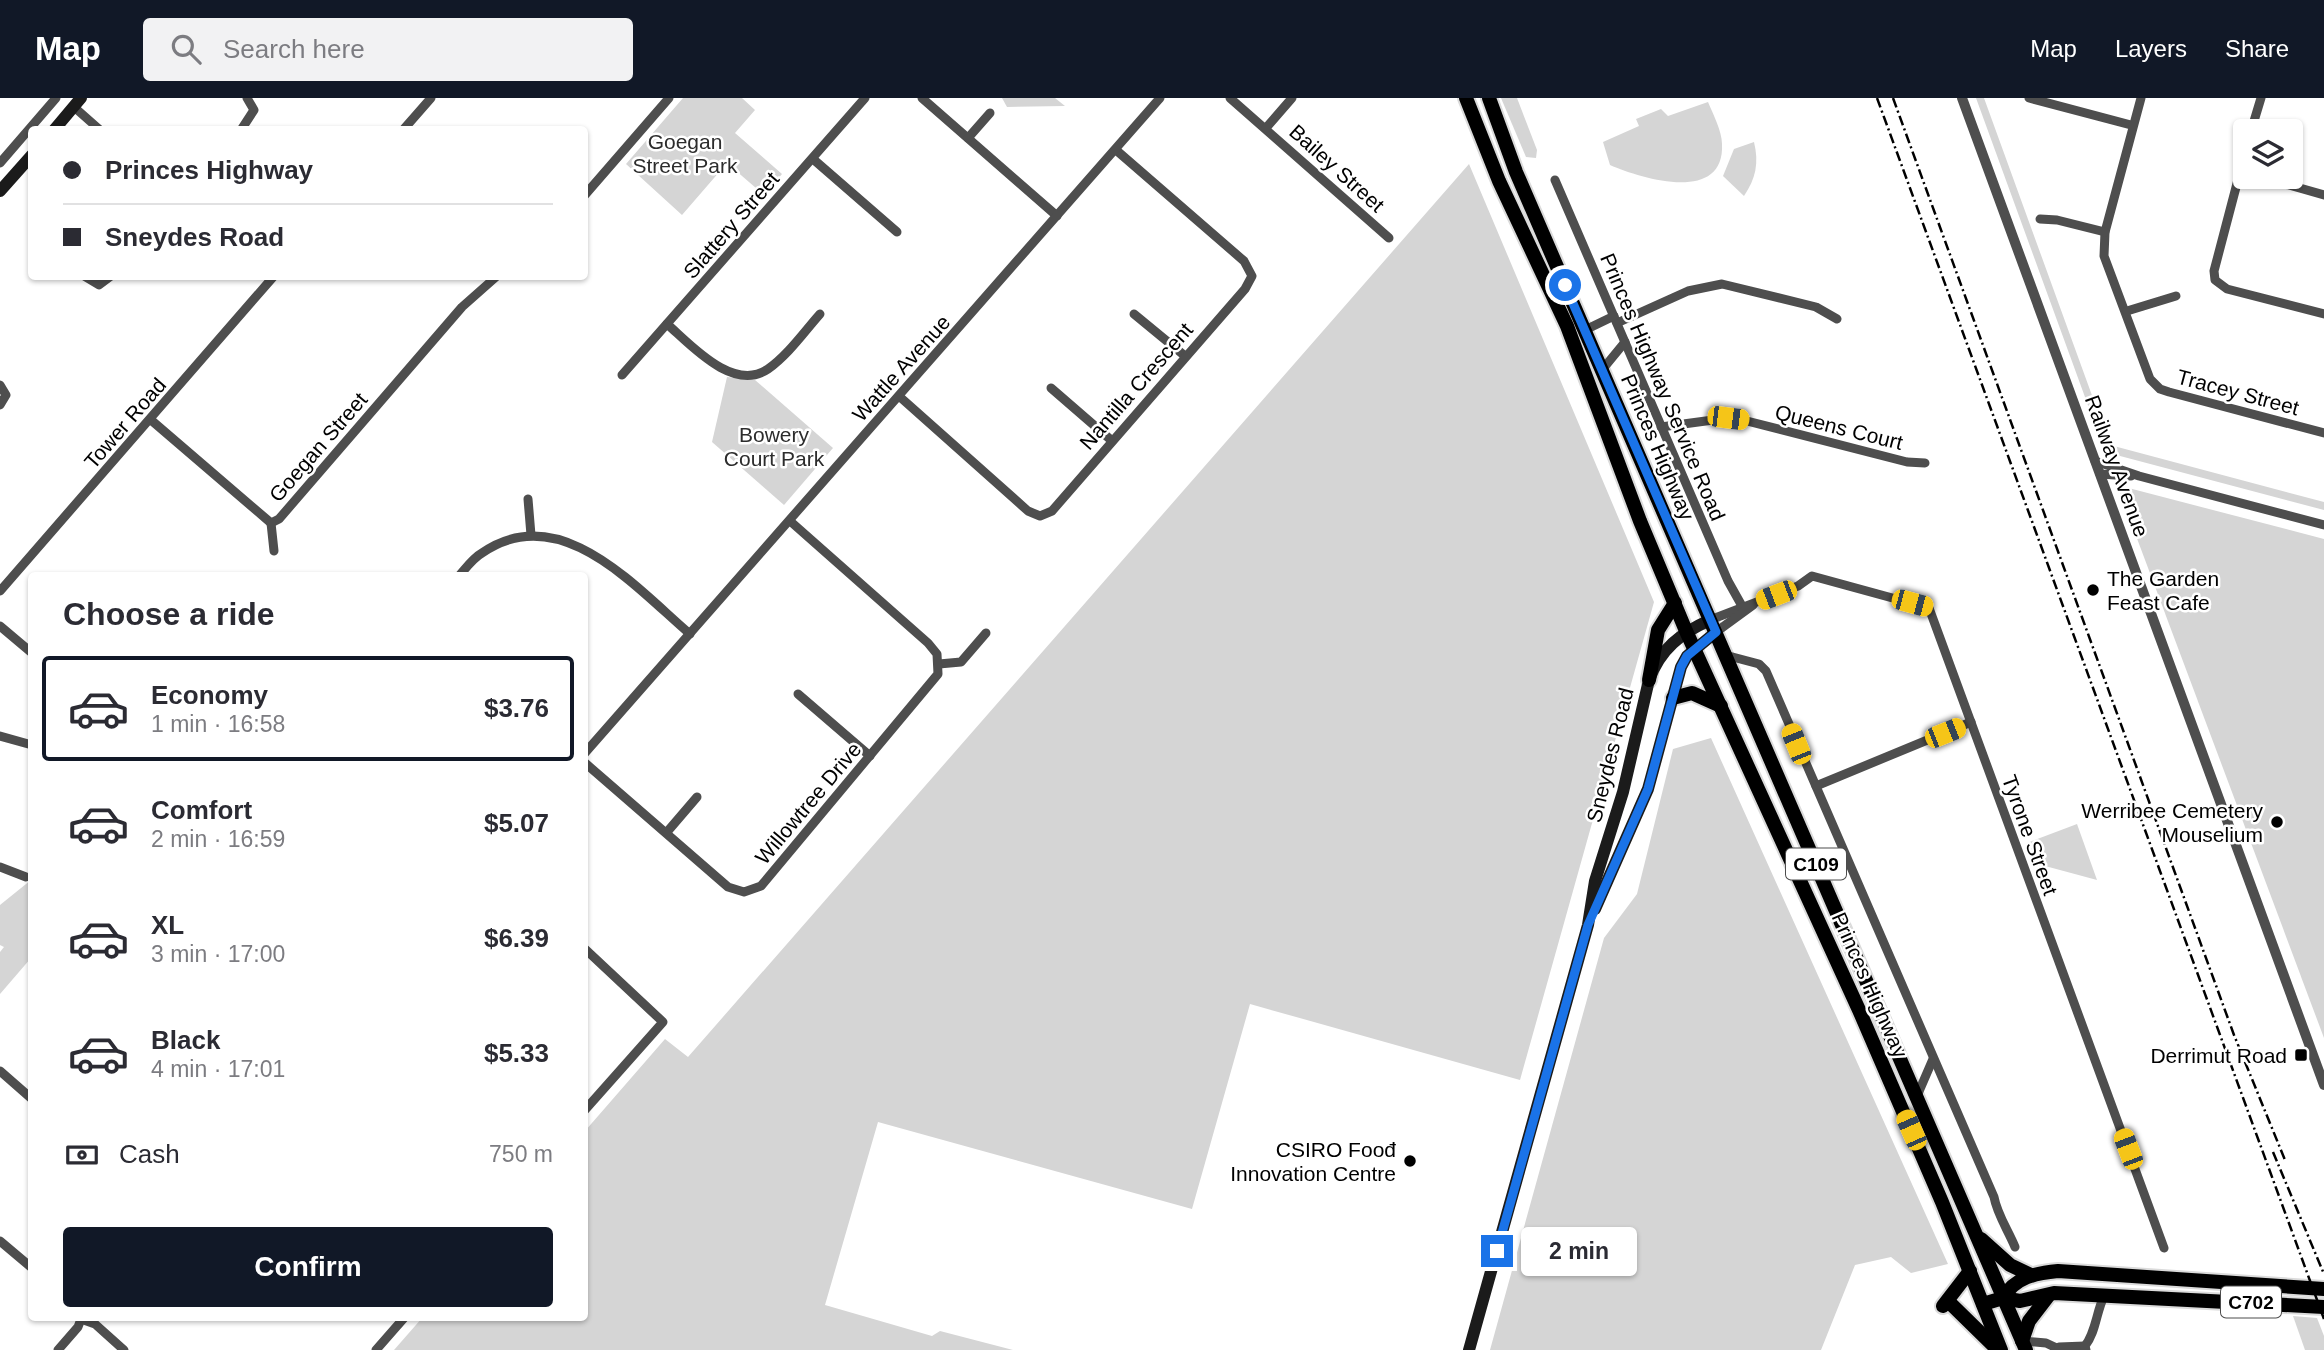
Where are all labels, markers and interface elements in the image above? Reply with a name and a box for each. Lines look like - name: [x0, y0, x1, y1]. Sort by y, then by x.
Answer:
- search box: [143, 18, 633, 81]
- text: Map: [35, 30, 101, 67]
- icon: search: [167, 30, 205, 68]
- text: Search here: [223, 34, 365, 64]
- text: Map: [2030, 35, 2077, 62]
- text: Layers: [2115, 35, 2187, 62]
- text: Share: [2225, 35, 2289, 62]
- map controls: [2233, 119, 2303, 189]
- button: layers: [2233, 119, 2303, 189]
- street label: Bailey Street: [1285, 120, 1389, 216]
- park label: Goegan Street Park: [632, 130, 738, 177]
- text: Princes Highway: [105, 155, 313, 185]
- street label: Slattery Street: [679, 167, 783, 283]
- text: Sneydes Road: [105, 222, 284, 252]
- street label: Princes Highway Service Road: [1595, 249, 1731, 525]
- route start: [1549, 269, 1581, 301]
- street label: Wattle Avenue: [848, 310, 954, 426]
- street label: Nantilla Crescent: [1075, 318, 1197, 454]
- street label: Tracey Street: [2175, 365, 2302, 419]
- street label: Princes Highway: [1616, 370, 1700, 524]
- street label: Tower Road: [80, 373, 170, 473]
- street label: Goegan Street: [265, 388, 372, 506]
- street label: Railway Avenue: [2081, 392, 2153, 540]
- street label: Queens Court: [1773, 400, 1905, 454]
- car: [1706, 405, 1751, 431]
- park label: Bowery Court Park: [724, 423, 825, 470]
- place label: The Garden Feast Cafe: [2107, 567, 2219, 614]
- car: [1753, 578, 1800, 612]
- marker: The Garden Feast Cafe: [2085, 582, 2101, 598]
- car: [1889, 587, 1936, 619]
- text: Choose a ride: [63, 596, 275, 632]
- icon: car: [67, 677, 130, 740]
- text: Economy: [151, 680, 268, 710]
- street label: Sneydes Road: [1582, 685, 1638, 825]
- text: $3.76: [484, 693, 549, 723]
- text: 1 min · 16:58: [151, 711, 285, 737]
- car: [1922, 715, 1969, 751]
- car: [1779, 721, 1814, 767]
- street label: Willowtree Drive: [750, 738, 866, 868]
- street label: Tyrone Street: [1998, 772, 2062, 898]
- icon: car: [67, 792, 130, 855]
- text: Comfort: [151, 795, 252, 825]
- place label: Werribee Cemetery Mouselium: [2081, 799, 2263, 846]
- text: $5.07: [484, 808, 549, 838]
- marker: Werribee Cemetery Mouselium: [2269, 814, 2285, 830]
- text: 2 min · 16:59: [151, 826, 285, 852]
- road number: C109: [1786, 848, 1846, 880]
- icon: car: [67, 907, 130, 970]
- street label: Princes Highway: [1828, 909, 1913, 1062]
- text: XL: [151, 910, 184, 940]
- text: $6.39: [484, 923, 549, 953]
- text: 3 min · 17:00: [151, 941, 285, 967]
- icon: car: [67, 1022, 130, 1085]
- text: Black: [151, 1025, 220, 1055]
- text: $5.33: [484, 1038, 549, 1068]
- place label: Derrimut Road: [2150, 1044, 2287, 1067]
- marker: Derrimut Road: [2293, 1047, 2309, 1063]
- text: 4 min · 17:01: [151, 1056, 285, 1082]
- car: [1893, 1107, 1930, 1153]
- car: [2111, 1126, 2146, 1172]
- icon: cash: [63, 1136, 101, 1174]
- place label: CSIRO Foođ Innovation Centre: [1230, 1138, 1396, 1185]
- text: Cash: [119, 1139, 180, 1169]
- text: 750 m: [489, 1141, 553, 1167]
- marker: CSIRO Foođ Innovation Centre: [1402, 1153, 1418, 1169]
- callout: 2 min: [1522, 1226, 1637, 1276]
- button: Confirm: [63, 1227, 553, 1307]
- route end: [1481, 1235, 1513, 1267]
- text: 2 min: [1549, 1238, 1609, 1264]
- road number: C702: [2221, 1286, 2281, 1318]

